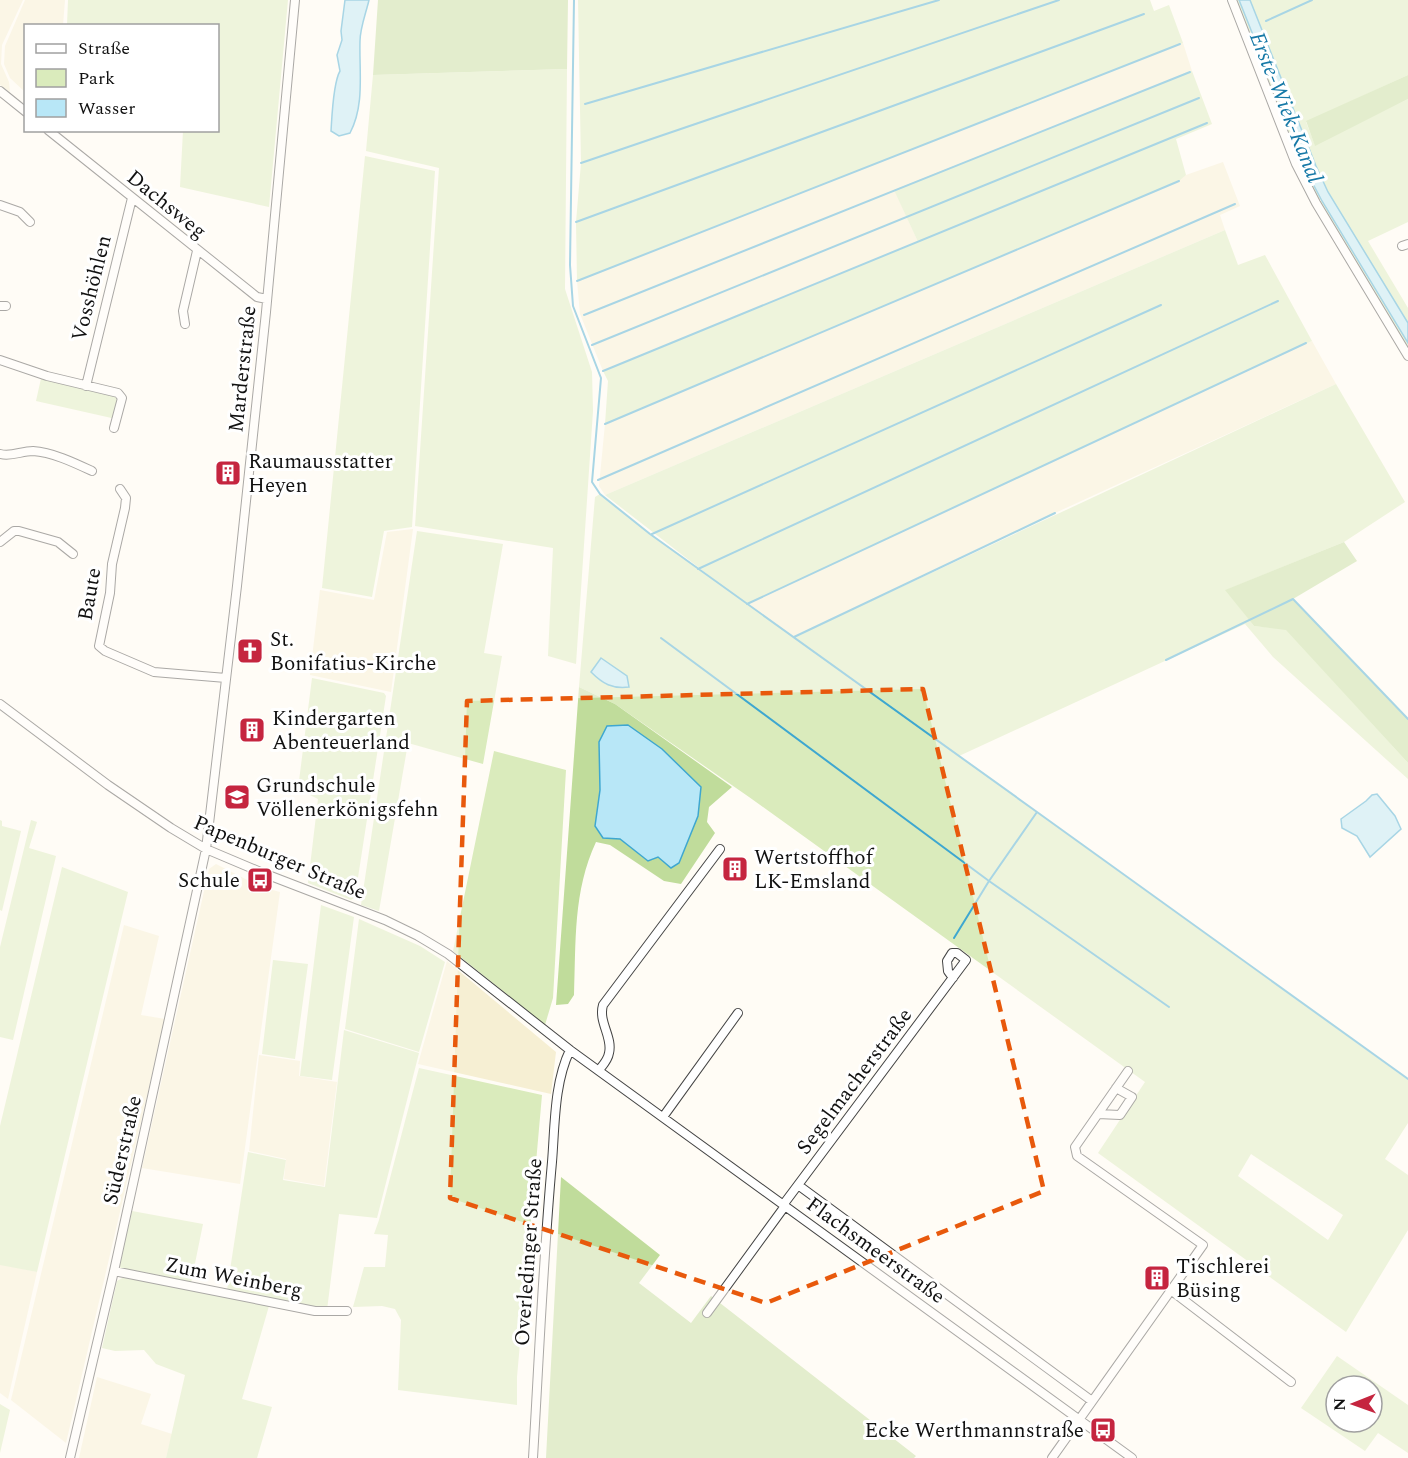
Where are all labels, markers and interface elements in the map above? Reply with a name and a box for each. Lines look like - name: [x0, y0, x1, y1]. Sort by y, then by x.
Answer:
- legend: [24, 24, 219, 132]
- water label: Erste-Wiek-Kanal: [1240, 27, 1331, 189]
- text: Straße: [78, 35, 130, 62]
- text: Park: [78, 65, 115, 92]
- text: Wasser: [78, 95, 135, 122]
- street label: Dachsweg: [119, 162, 213, 247]
- street label: Vosshöhlen: [63, 232, 121, 345]
- street label: Marderstraße: [220, 304, 266, 434]
- place label: Raumausstatter Heyen: [248, 446, 393, 502]
- building icon: Raumausstatter Heyen: [213, 458, 243, 488]
- street label: Baute: [70, 565, 110, 623]
- place label: St. Bonifatius-Kirche: [270, 624, 437, 680]
- church icon: St. Bonifatius-Kirche: [235, 636, 265, 666]
- place label: Kindergarten Abenteuerland: [272, 703, 410, 759]
- building icon: Kindergarten Abenteuerland: [237, 715, 267, 745]
- place label: Grundschule Völlenerkönigsfehn: [256, 770, 439, 826]
- school or university icon: Grundschule Völlenerkönigsfehn: [222, 782, 252, 812]
- street label: Papenburger Straße: [188, 807, 371, 909]
- place label: Wertstoffhof LK-Emsland: [754, 842, 875, 898]
- building icon: Wertstoffhof LK-Emsland: [720, 854, 750, 884]
- place label: Schule: [178, 865, 240, 897]
- bus stop icon: Schule: [245, 865, 275, 895]
- street label: Segelmacherstraße: [789, 1001, 921, 1162]
- street label: Süderstraße: [95, 1092, 151, 1208]
- street label: Overledinger Straße: [506, 1157, 552, 1347]
- street label: Flachsmeerstraße: [799, 1189, 952, 1312]
- street label: Zum Weinberg: [162, 1249, 305, 1307]
- place label: Tischlerei Büsing: [1176, 1251, 1270, 1307]
- building icon: Tischlerei Büsing: [1142, 1263, 1172, 1293]
- north arrow: [1324, 1374, 1384, 1434]
- text: N: [1328, 1398, 1352, 1411]
- place label: Ecke Werthmannstraße: [864, 1415, 1084, 1447]
- bus stop icon: Ecke Werthmannstraße: [1088, 1415, 1118, 1445]

